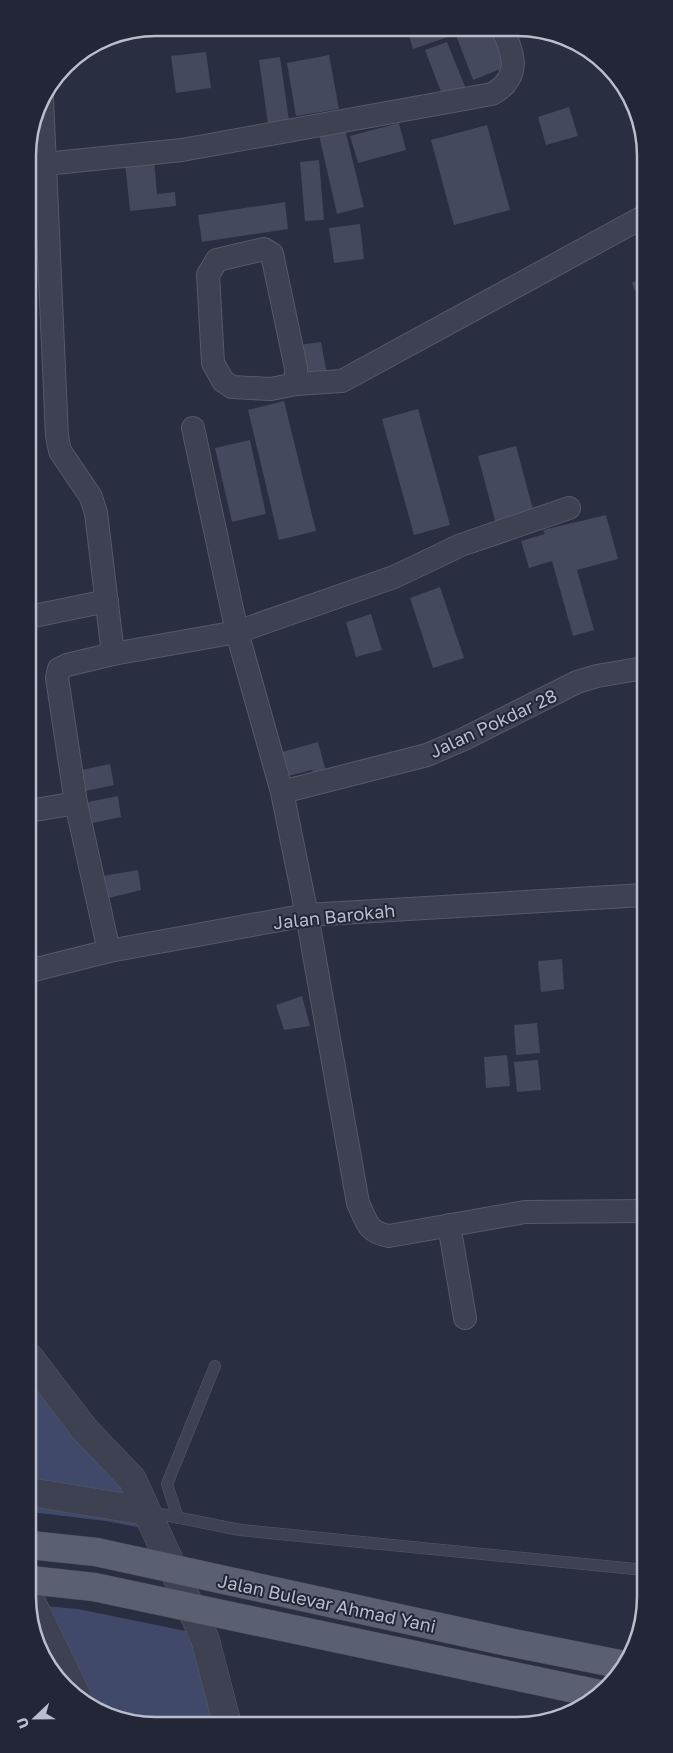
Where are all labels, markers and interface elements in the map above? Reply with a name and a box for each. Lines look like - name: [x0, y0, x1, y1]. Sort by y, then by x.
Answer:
- street label: Jalan Pokdar 28: [426, 684, 560, 762]
- street label: Jalan Barokah: [272, 899, 396, 933]
- street label: Jalan Bulevar Ahmad Yani: [216, 1569, 438, 1637]
- north arrow: [10, 1693, 60, 1743]
- text: U: [13, 1715, 32, 1731]

